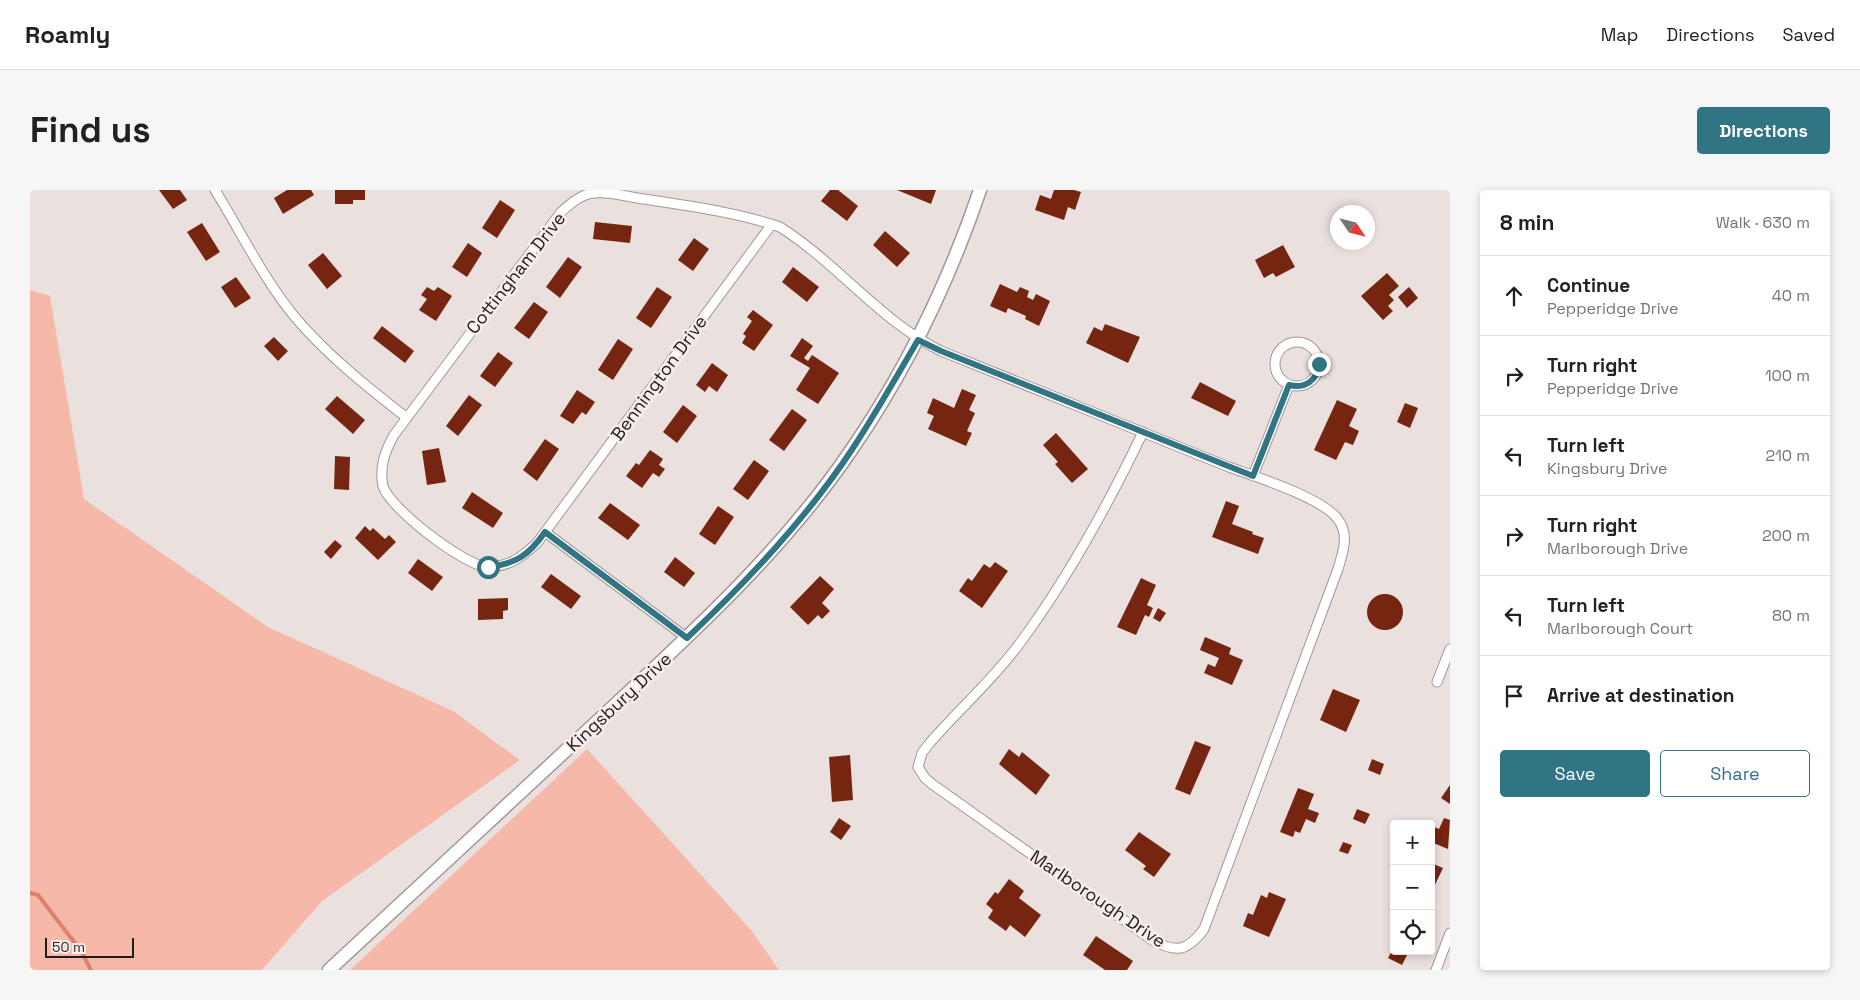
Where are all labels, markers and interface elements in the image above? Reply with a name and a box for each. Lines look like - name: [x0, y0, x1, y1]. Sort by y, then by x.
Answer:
- text: Roamly: [25, 19, 110, 50]
- text: Map: [1601, 23, 1638, 46]
- text: Directions: [1666, 23, 1755, 46]
- text: Saved: [1783, 23, 1835, 46]
- button: Directions: [1697, 107, 1830, 154]
- text: Find us: [30, 108, 151, 152]
- north arrow: [1330, 205, 1375, 250]
- street label: Cottingham Drive: [461, 207, 570, 338]
- text: 8 min: [1500, 209, 1554, 236]
- text: Walk · 630 m: [1716, 212, 1810, 233]
- text: Continue: [1547, 273, 1630, 298]
- icon: ahead: [1500, 282, 1528, 310]
- text: 40 m: [1772, 285, 1810, 306]
- text: Pepperidge Drive: [1547, 298, 1678, 319]
- street label: Bennington Drive: [605, 310, 712, 445]
- route end: [1308, 353, 1331, 376]
- text: Turn right: [1547, 353, 1637, 378]
- icon: right: [1500, 362, 1528, 390]
- text: 100 m: [1765, 365, 1810, 386]
- text: Pepperidge Drive: [1547, 378, 1678, 399]
- text: Turn left: [1547, 433, 1625, 458]
- icon: left: [1500, 442, 1528, 470]
- text: 210 m: [1766, 445, 1810, 466]
- text: Kingsbury Drive: [1547, 458, 1668, 479]
- text: Turn right: [1547, 513, 1637, 538]
- icon: right: [1500, 522, 1528, 550]
- text: 200 m: [1762, 525, 1810, 546]
- text: Marlborough Drive: [1547, 538, 1688, 559]
- route start: [477, 556, 500, 579]
- text: Turn left: [1547, 593, 1625, 618]
- icon: left: [1500, 602, 1528, 630]
- text: 80 m: [1772, 605, 1810, 626]
- text: Marlborough Court: [1547, 618, 1693, 639]
- street label: Kingsbury Drive: [561, 647, 676, 756]
- icon: arrive: [1500, 682, 1528, 710]
- text: Arrive at destination: [1547, 683, 1735, 708]
- button: Save: [1500, 750, 1650, 797]
- button: Share: [1660, 750, 1810, 797]
- map controls: [1390, 820, 1435, 955]
- button: +: [1390, 820, 1435, 865]
- street label: Marlborough Drive: [1026, 845, 1171, 953]
- button: −: [1390, 865, 1435, 910]
- button: locate: [1390, 910, 1435, 955]
- scale bar: [45, 935, 134, 958]
- text: 50 m: [52, 938, 85, 956]

